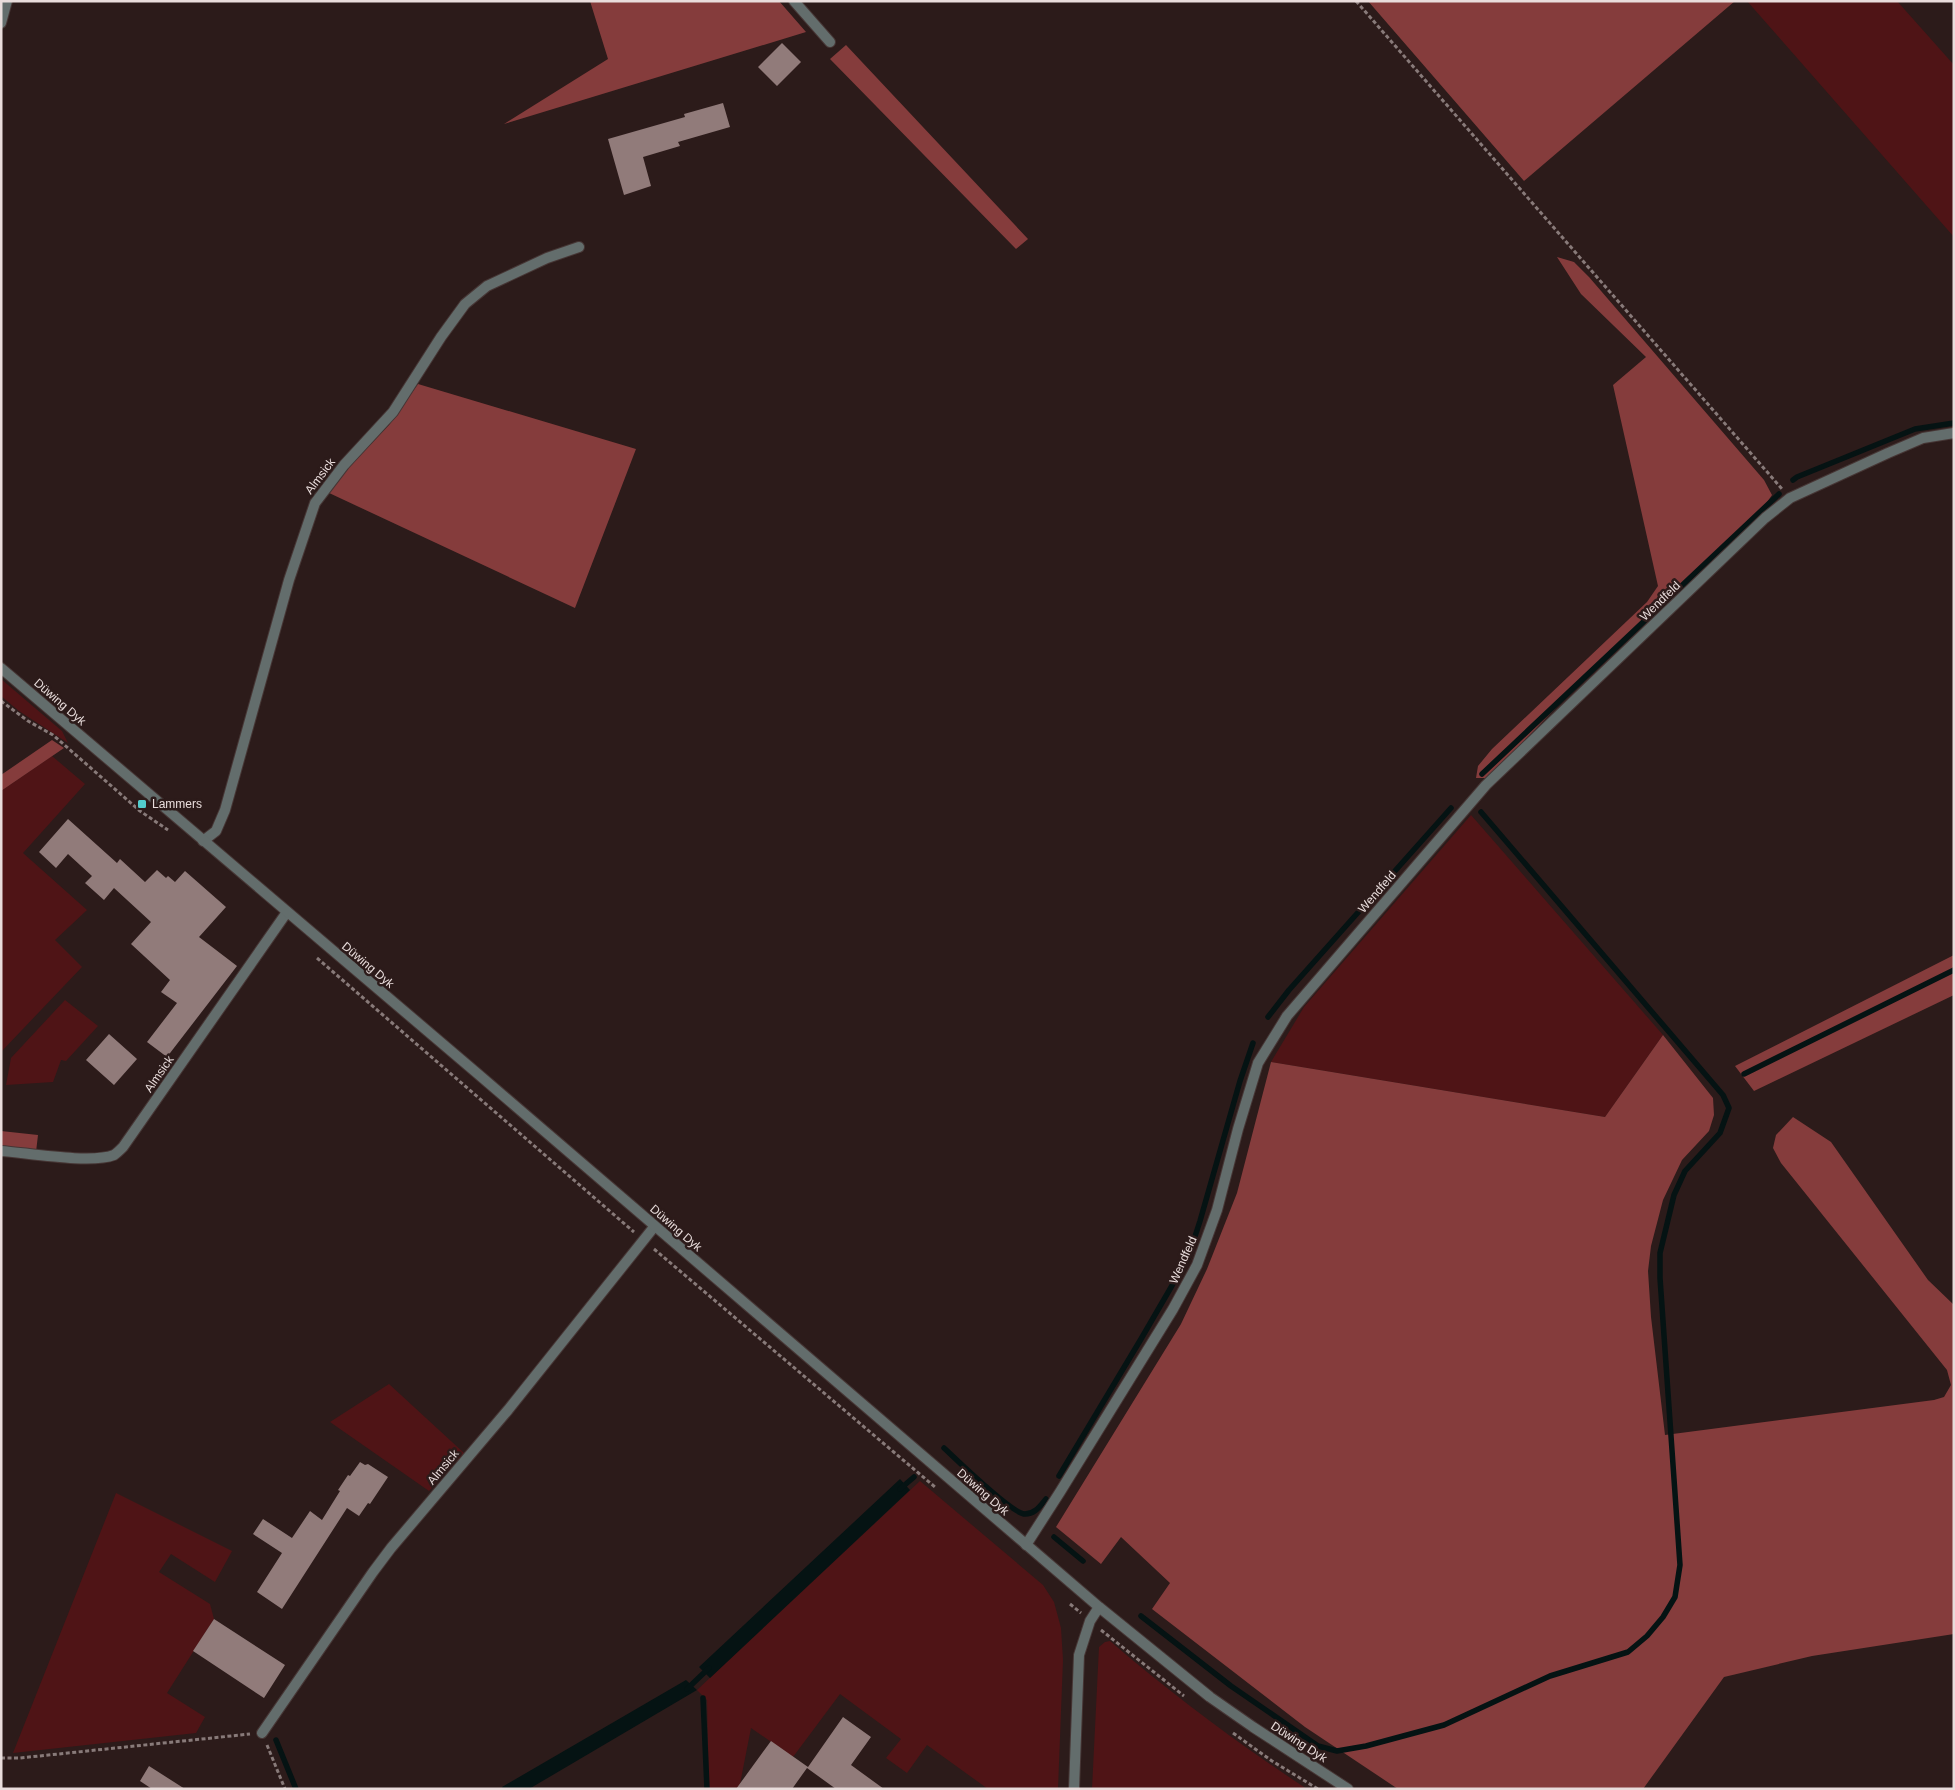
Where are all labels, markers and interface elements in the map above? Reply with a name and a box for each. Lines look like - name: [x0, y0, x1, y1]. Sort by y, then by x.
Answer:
- street label: Almsick: [302, 454, 339, 497]
- street label: Wendfeld: [1637, 578, 1683, 624]
- street label: Düwing Dyk: [31, 676, 90, 729]
- place label: Lammers: [152, 797, 202, 811]
- marker: Lammers: [136, 798, 148, 810]
- street label: Wendfeld: [1355, 868, 1399, 916]
- street label: Düwing Dyk: [339, 939, 398, 992]
- street label: Almsick: [141, 1052, 177, 1095]
- street label: Düwing Dyk: [647, 1202, 706, 1255]
- street label: Wendfeld: [1166, 1234, 1200, 1286]
- street label: Almsick: [424, 1446, 462, 1487]
- street label: Düwing Dyk: [954, 1466, 1013, 1519]
- street label: Düwing Dyk: [1268, 1719, 1330, 1766]

